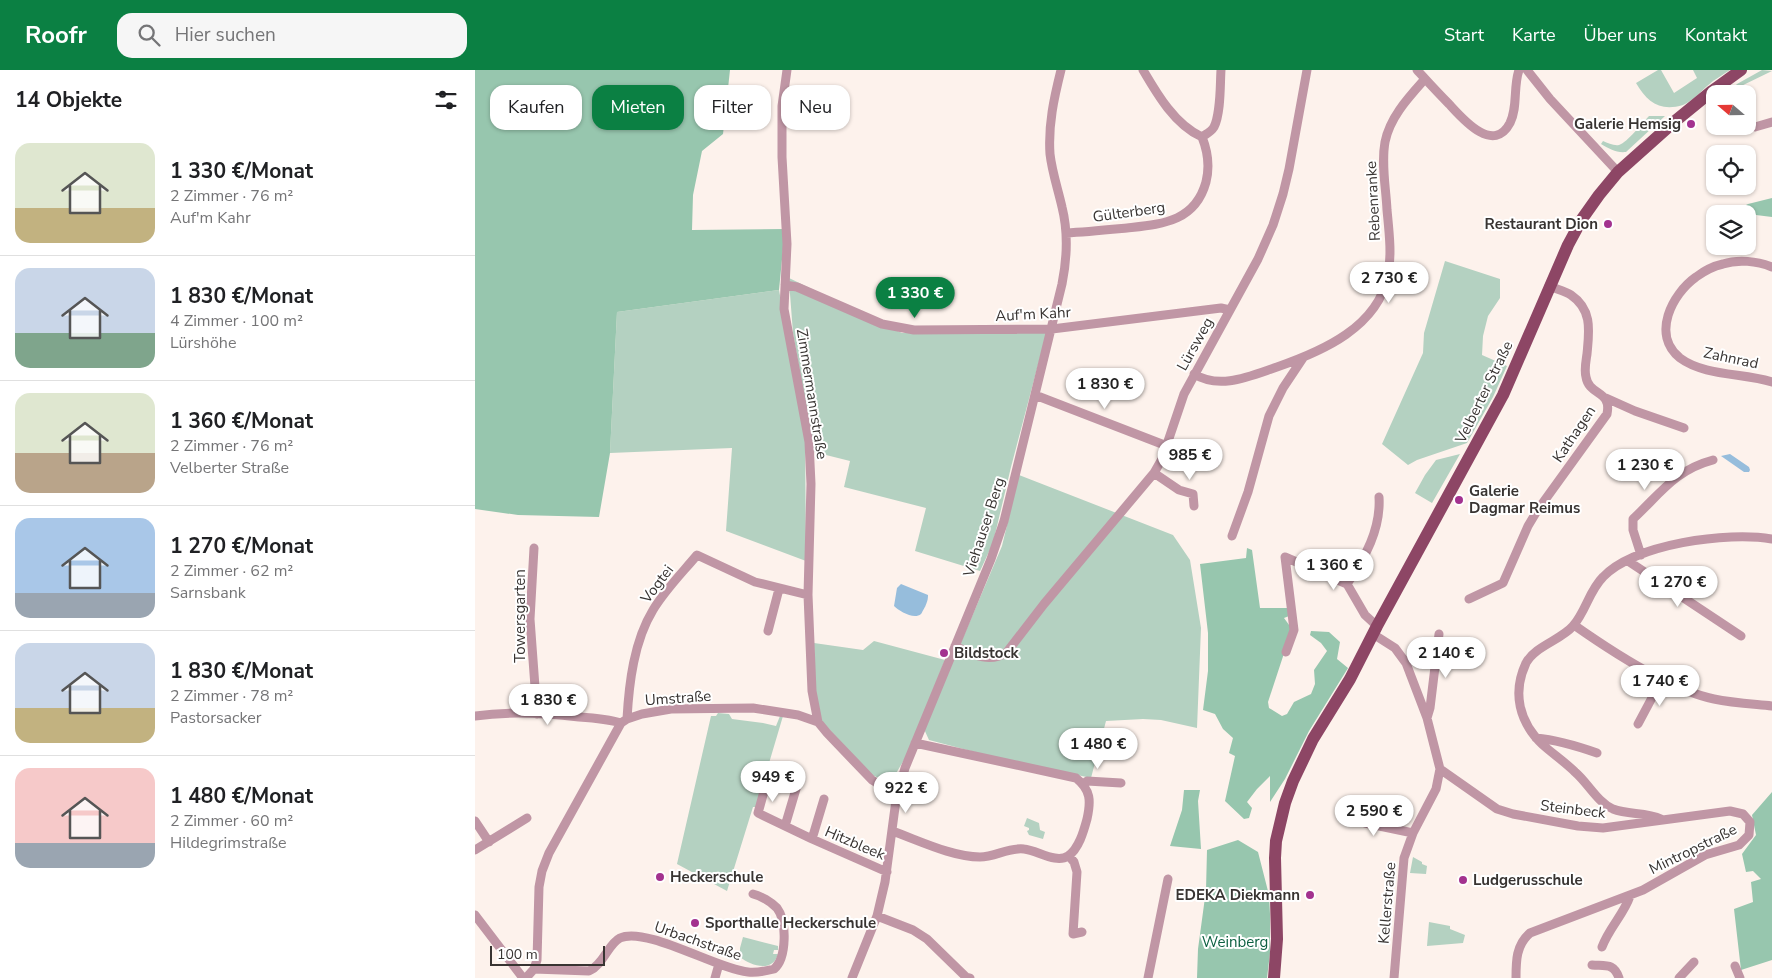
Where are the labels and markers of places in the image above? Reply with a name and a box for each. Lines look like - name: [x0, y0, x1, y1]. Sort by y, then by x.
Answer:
- place label: Galerie Hemsig: [1574, 114, 1681, 134]
- marker: Galerie Hemsig: [1685, 118, 1697, 130]
- place label: Restaurant Dion: [1485, 214, 1598, 234]
- marker: Restaurant Dion: [1602, 218, 1614, 230]
- pin: 2 730 €: [1343, 262, 1435, 304]
- pin: 1 330 €: [869, 276, 961, 319]
- pin: 1 830 €: [1059, 368, 1151, 410]
- pin: 985 €: [1155, 438, 1225, 481]
- pin: 1 230 €: [1599, 448, 1691, 491]
- place label: Galerie Dagmar Reimus: [1469, 481, 1580, 518]
- marker: Galerie Dagmar Reimus: [1453, 494, 1465, 506]
- pin: 1 360 €: [1288, 548, 1380, 591]
- pin: 1 270 €: [1632, 566, 1724, 608]
- pin: 2 140 €: [1400, 636, 1492, 679]
- place label: Bildstock: [954, 643, 1020, 663]
- marker: Bildstock: [938, 647, 950, 659]
- pin: 1 740 €: [1614, 664, 1706, 707]
- pin: 1 830 €: [502, 684, 594, 726]
- pin: 1 480 €: [1052, 728, 1144, 770]
- pin: 949 €: [738, 760, 808, 803]
- pin: 922 €: [871, 772, 941, 814]
- pin: 2 590 €: [1328, 794, 1420, 837]
- place label: Heckerschule: [670, 867, 763, 887]
- place label: Ludgerusschule: [1473, 870, 1583, 890]
- marker: Heckerschule: [654, 871, 666, 883]
- marker: Ludgerusschule: [1457, 874, 1469, 886]
- place label: EDEKA Diekmann: [1176, 885, 1300, 905]
- marker: EDEKA Diekmann: [1304, 889, 1316, 901]
- place label: Sporthalle Heckerschule: [705, 913, 876, 933]
- marker: Sporthalle Heckerschule: [689, 917, 701, 929]

